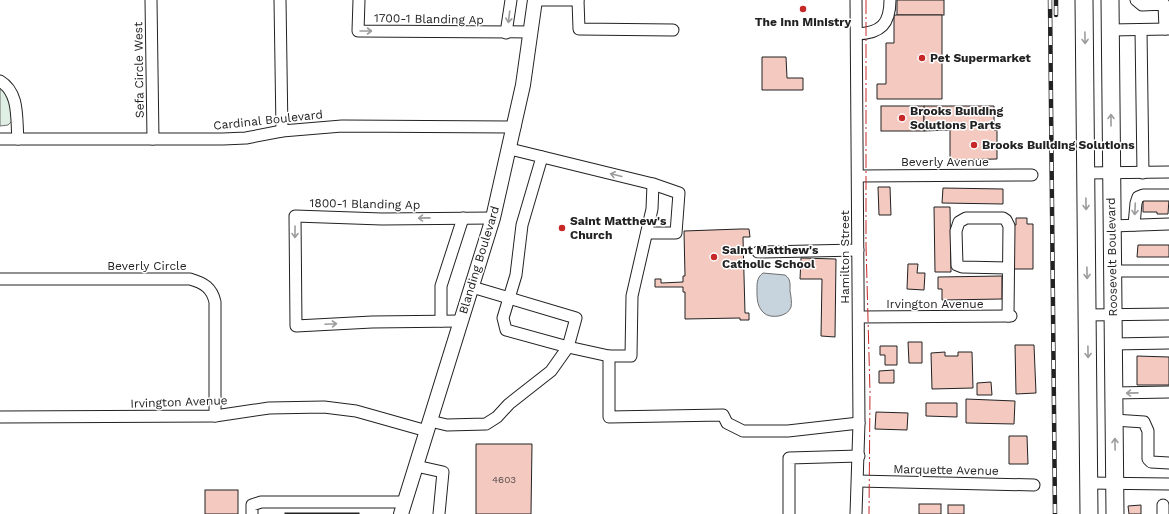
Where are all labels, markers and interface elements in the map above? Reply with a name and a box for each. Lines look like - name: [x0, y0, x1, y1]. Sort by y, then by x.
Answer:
- marker: The Inn Ministry: [798, 4, 808, 14]
- one-way arrow: [505, 10, 512, 23]
- street label: 1700-1 Blanding Ap: [374, 11, 484, 27]
- place label: The Inn Ministry: [755, 15, 852, 29]
- street label: Sefa Circle West: [131, 22, 147, 118]
- one-way arrow: [359, 27, 372, 35]
- one-way arrow: [1081, 31, 1089, 44]
- place label: Pet Supermarket: [930, 51, 1032, 65]
- marker: Pet Supermarket: [917, 53, 927, 63]
- place label: Brooks Building Solutions Parts: [910, 104, 1003, 132]
- street label: Cardinal Boulevard: [213, 107, 323, 133]
- marker: Brooks Building Solutions Parts: [897, 113, 907, 123]
- one-way arrow: [1107, 114, 1115, 127]
- place label: Brooks Building Solutions: [982, 138, 1135, 152]
- marker: Brooks Building Solutions: [969, 140, 979, 150]
- street label: Beverly Avenue: [901, 155, 989, 169]
- one-way arrow: [609, 171, 622, 178]
- street label: 1800-1 Blanding Ap: [310, 196, 420, 212]
- one-way arrow: [1082, 197, 1090, 210]
- street label: Roosevelt Boulevard: [1104, 197, 1120, 317]
- one-way arrow: [1132, 202, 1139, 215]
- street label: Blanding Boulevard: [456, 204, 502, 316]
- street label: Hamilton Street: [838, 210, 852, 304]
- one-way arrow: [418, 214, 431, 222]
- place label: Saint Matthew's Church: [570, 214, 667, 242]
- marker: Saint Matthew's Church: [557, 223, 567, 233]
- one-way arrow: [291, 225, 299, 238]
- place label: Saint Matthew's Catholic School: [722, 243, 819, 271]
- marker: Saint Matthew's Catholic School: [709, 252, 719, 262]
- street label: Beverly Circle: [107, 259, 187, 273]
- one-way arrow: [1083, 266, 1091, 279]
- street label: Irvington Avenue: [886, 297, 984, 311]
- one-way arrow: [324, 321, 337, 328]
- one-way arrow: [1084, 345, 1092, 358]
- one-way arrow: [1126, 389, 1139, 397]
- street label: Irvington Avenue: [130, 393, 228, 411]
- one-way arrow: [1111, 438, 1118, 451]
- street label: Marquette Avenue: [893, 462, 999, 478]
- house number: 4603: [492, 474, 516, 485]

